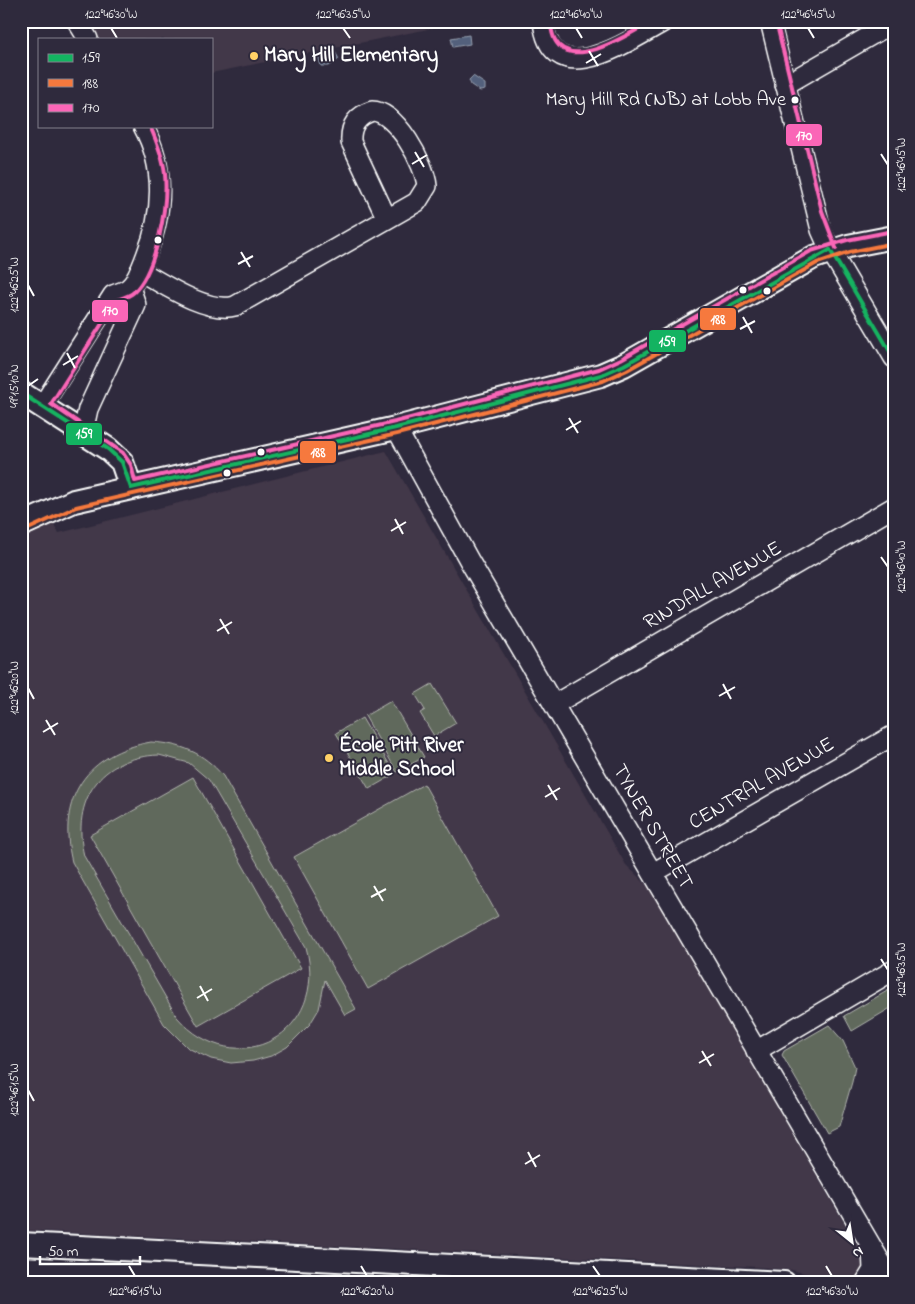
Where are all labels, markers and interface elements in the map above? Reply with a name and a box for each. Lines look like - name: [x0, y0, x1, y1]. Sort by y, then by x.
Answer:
- text: 122°46'30"W: [85, 6, 137, 24]
- text: 122°46'35"W: [316, 6, 370, 24]
- text: 122°46'40"W: [550, 6, 602, 24]
- text: 122°46'45"W: [781, 6, 835, 24]
- legend: [38, 38, 212, 128]
- place label: Mary Hill Elementary: [264, 41, 438, 73]
- text: 159: [82, 47, 100, 69]
- marker: Mary Hill Elementary: [248, 50, 260, 62]
- text: 188: [82, 73, 98, 95]
- place label: Mary Hill Rd (NB) at Lobb Ave: [545, 86, 786, 115]
- marker: Mary Hill Rd (NB) at Lobb Ave: [790, 95, 800, 105]
- text: 170: [82, 97, 100, 119]
- line badge: 170: [785, 123, 823, 147]
- text: 170: [796, 126, 812, 147]
- text: 122°46'45"W: [893, 138, 911, 192]
- unlabelled marker: [153, 235, 163, 245]
- text: 122°46'25"W: [6, 257, 24, 313]
- unlabelled marker: [738, 285, 748, 295]
- unlabelled marker: [762, 286, 772, 296]
- line badge: 170: [91, 299, 129, 323]
- text: 170: [102, 301, 118, 322]
- line badge: 188: [699, 307, 737, 331]
- text: 188: [711, 310, 726, 331]
- line badge: 159: [648, 329, 687, 353]
- text: 159: [659, 332, 676, 353]
- text: 49°15'10"N: [6, 364, 24, 408]
- line badge: 159: [65, 422, 103, 446]
- text: 159: [76, 424, 93, 445]
- line badge: 188: [299, 440, 337, 464]
- text: 188: [311, 443, 326, 464]
- unlabelled marker: [256, 447, 266, 457]
- unlabelled marker: [222, 468, 232, 478]
- street label: RINDALL AVENUE: [638, 534, 788, 638]
- text: 122°46'40"W: [893, 541, 911, 593]
- text: 122°46'20"W: [6, 661, 24, 715]
- street label: CENTRAL AVENUE: [684, 730, 840, 838]
- place label: École Pitt River Middle School: [339, 731, 464, 785]
- marker: École Pitt River Middle School: [323, 752, 335, 764]
- street label: TYNER STREET: [604, 759, 700, 895]
- text: 122°46'35"W: [893, 943, 911, 997]
- text: 122°46'15"W: [6, 1063, 24, 1117]
- north arrow: [828, 1216, 878, 1266]
- scale bar: [40, 1234, 140, 1266]
- text: 50 m: [48, 1241, 79, 1263]
- text: N: [848, 1241, 867, 1263]
- text: 122°46'15"W: [108, 1283, 162, 1301]
- text: 122°46'20"W: [340, 1283, 394, 1301]
- text: 122°46'25"W: [572, 1283, 628, 1301]
- text: 122°46'30"W: [806, 1283, 858, 1301]

